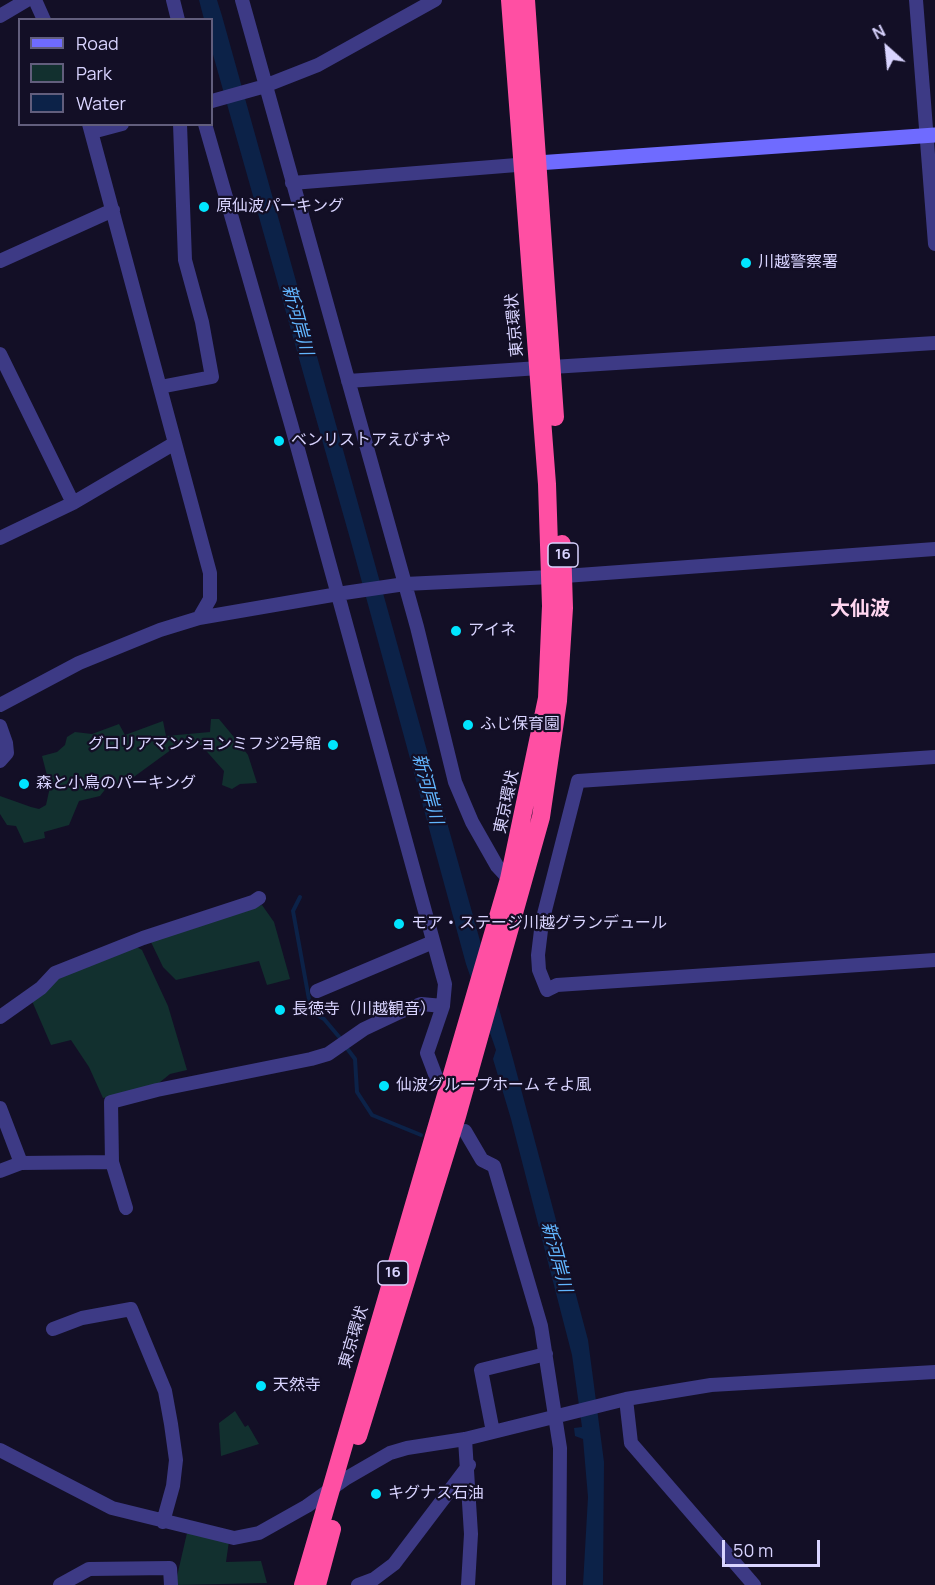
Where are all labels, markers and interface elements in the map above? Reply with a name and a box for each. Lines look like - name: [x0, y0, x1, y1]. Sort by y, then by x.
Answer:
- legend: [18, 18, 213, 126]
- north arrow: [857, 18, 917, 78]
- text: N: [869, 20, 889, 44]
- text: Road: [76, 31, 119, 55]
- text: Park: [76, 61, 112, 85]
- text: Water: [76, 91, 126, 115]
- place label: 原仙波パーキング: [216, 197, 344, 217]
- marker: 原仙波パーキング: [197, 200, 211, 214]
- place label: 川越警察署: [758, 253, 838, 273]
- marker: 川越警察署: [739, 256, 753, 270]
- water label: 新河岸川: [277, 282, 317, 358]
- street label: 東京環状: [503, 292, 527, 358]
- place label: ベンリストアえびすや: [291, 431, 451, 451]
- marker: ベンリストアえびすや: [272, 434, 286, 448]
- road number: 16: [548, 543, 578, 567]
- district label: 大仙波: [830, 597, 890, 621]
- place label: アイネ: [468, 621, 516, 641]
- marker: アイネ: [449, 624, 463, 638]
- place label: ふじ保育園: [480, 715, 560, 735]
- marker: ふじ保育園: [461, 718, 475, 732]
- place label: グロリアマンションミフジ2号館: [88, 735, 321, 755]
- marker: グロリアマンションミフジ2号館: [326, 738, 340, 752]
- water label: 新河岸川: [407, 751, 447, 827]
- street label: 東京環状: [491, 769, 523, 835]
- place label: 森と小鳥のパーキング: [36, 774, 196, 794]
- marker: 森と小鳥のパーキング: [17, 777, 31, 791]
- place label: モア・ステージ川越グランデュール: [411, 914, 667, 934]
- marker: モア・ステージ川越グランデュール: [392, 917, 406, 931]
- place label: 長徳寺（川越観音）: [292, 1000, 436, 1020]
- marker: 長徳寺（川越観音）: [273, 1003, 287, 1017]
- place label: 仙波グループホーム そよ風: [396, 1076, 591, 1096]
- marker: 仙波グループホーム そよ風: [377, 1079, 391, 1093]
- water label: 新河岸川: [536, 1219, 576, 1295]
- road number: 16: [378, 1261, 408, 1285]
- street label: 東京環状: [335, 1304, 373, 1370]
- place label: 天然寺: [273, 1376, 321, 1396]
- marker: 天然寺: [254, 1379, 268, 1393]
- place label: キグナス石油: [388, 1484, 484, 1504]
- marker: キグナス石油: [369, 1487, 383, 1501]
- scale bar: [725, 1528, 822, 1566]
- text: 50 m: [733, 1538, 773, 1562]

